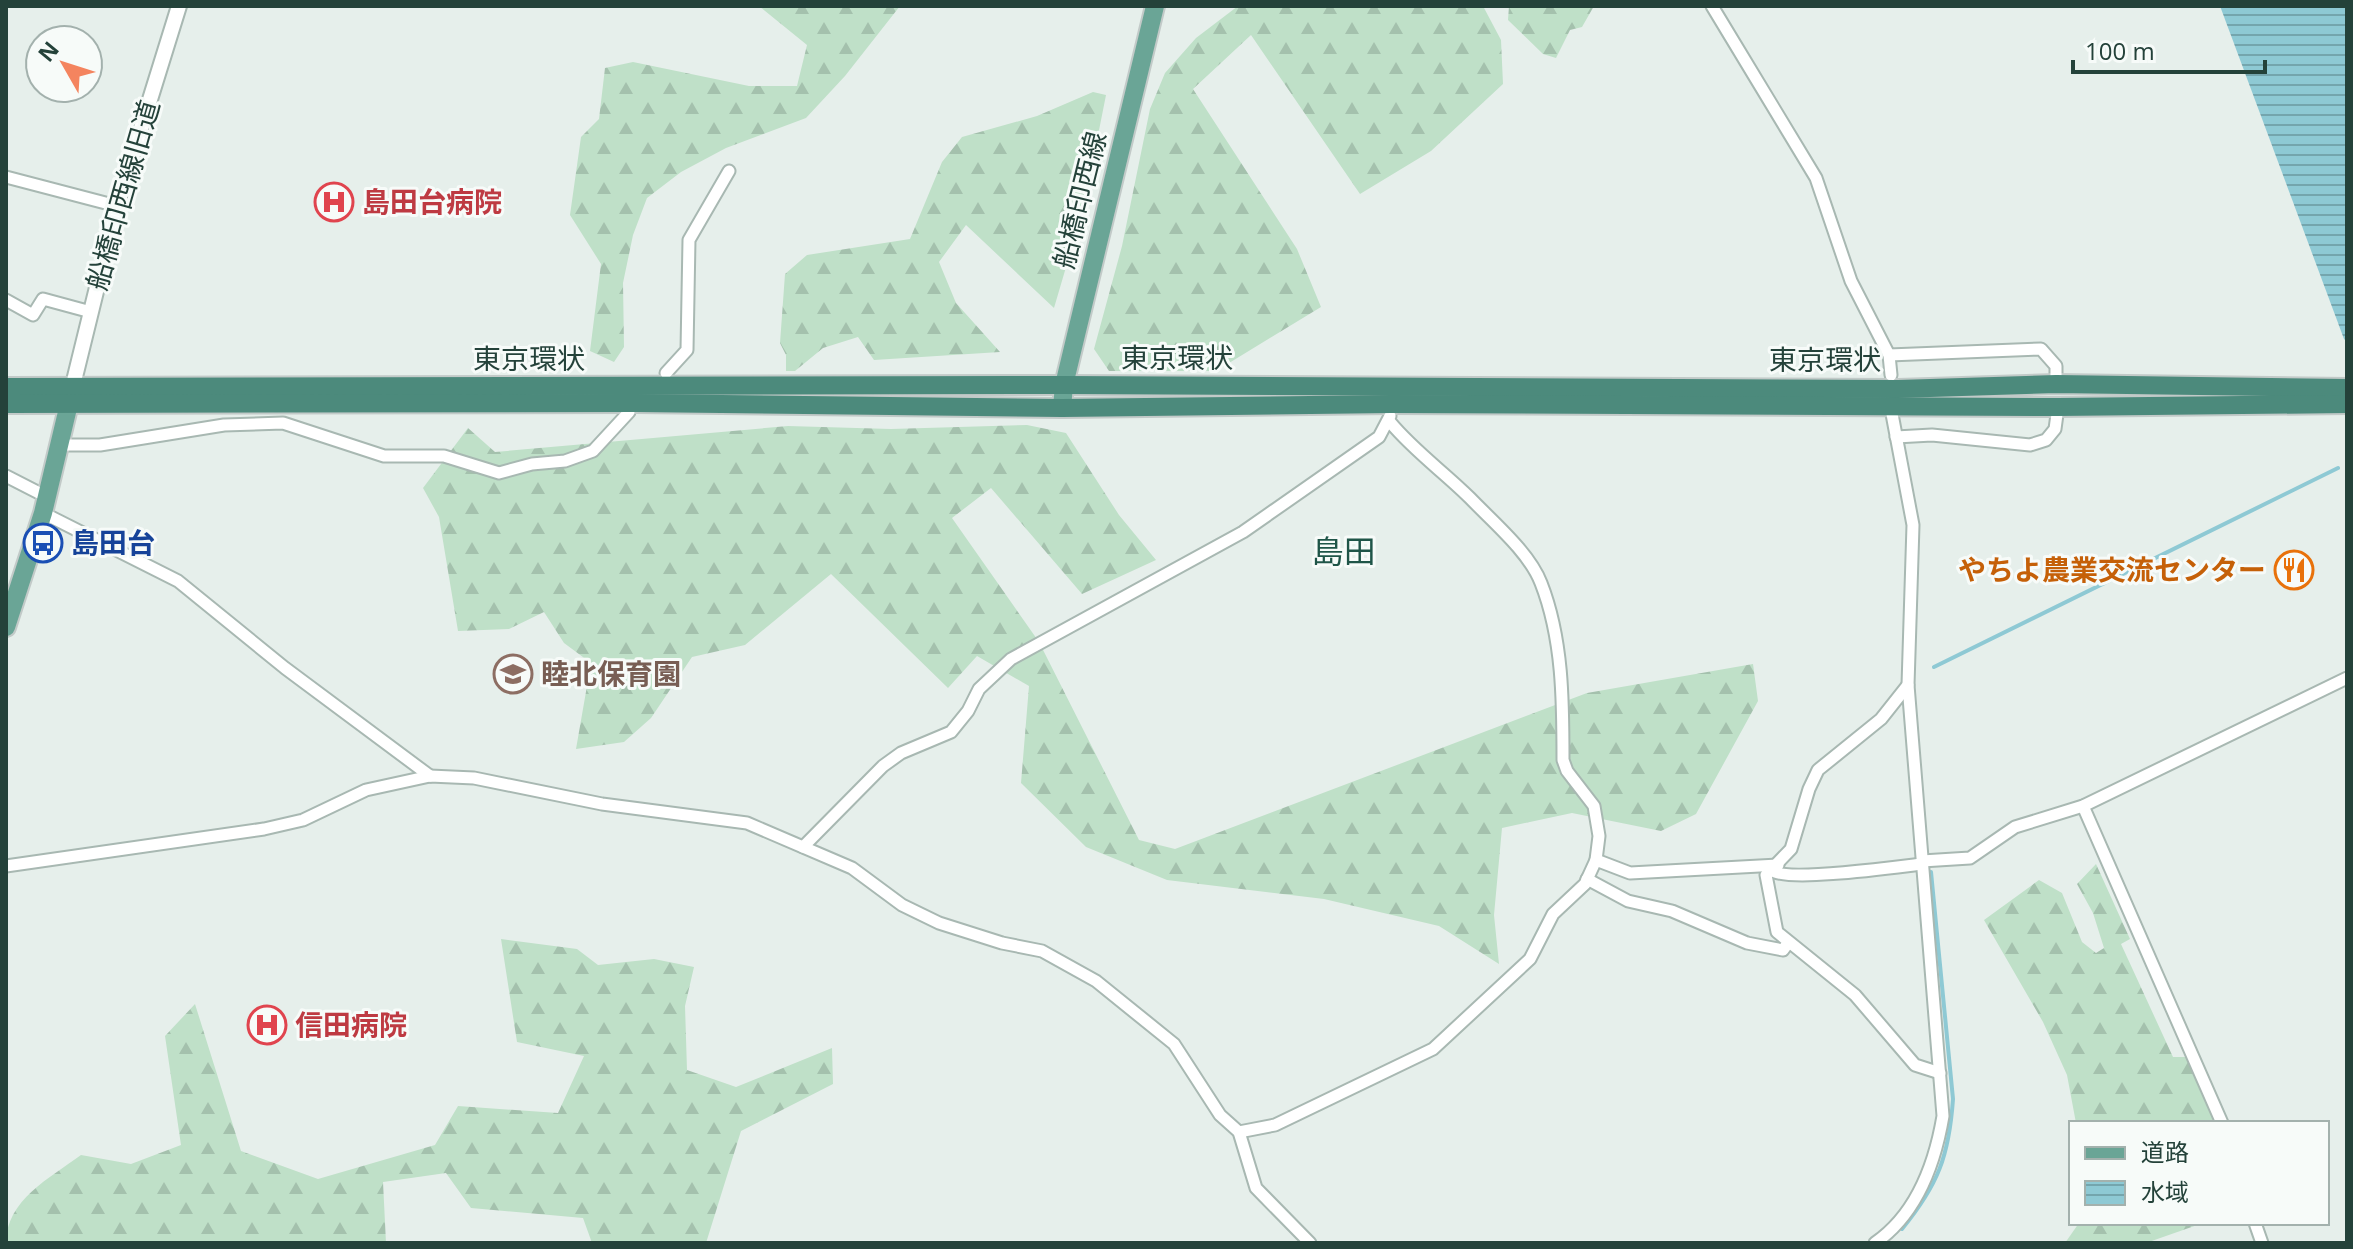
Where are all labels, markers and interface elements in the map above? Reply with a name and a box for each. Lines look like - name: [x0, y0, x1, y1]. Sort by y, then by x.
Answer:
- north arrow: [24, 24, 104, 104]
- scale bar: [2073, 24, 2265, 74]
- text: N: [30, 34, 65, 67]
- text: 100 m: [2085, 34, 2155, 67]
- street label: 船橋印西線旧道: [77, 95, 167, 294]
- street label: 船橋印西線: [1044, 127, 1114, 272]
- hospital icon: 島田台病院: [313, 181, 355, 223]
- place label: 島田台病院: [362, 182, 502, 220]
- street label: 東京環状: [1121, 338, 1233, 376]
- street label: 東京環状: [473, 339, 585, 377]
- street label: 東京環状: [1769, 340, 1881, 378]
- bus stop icon: 島田台: [22, 522, 64, 564]
- place label: 島田台: [71, 523, 155, 561]
- district label: 島田: [1312, 529, 1376, 572]
- restaurant icon: やちよ農業交流センター: [2273, 549, 2315, 591]
- place label: やちよ農業交流センター: [1958, 550, 2266, 588]
- school or university icon: 睦北保育園: [492, 653, 534, 695]
- place label: 睦北保育園: [541, 654, 681, 692]
- hospital icon: 信田病院: [246, 1004, 288, 1046]
- place label: 信田病院: [295, 1005, 407, 1043]
- legend: [2069, 1121, 2329, 1225]
- text: 道路: [2141, 1135, 2189, 1168]
- text: 水域: [2141, 1175, 2189, 1208]

